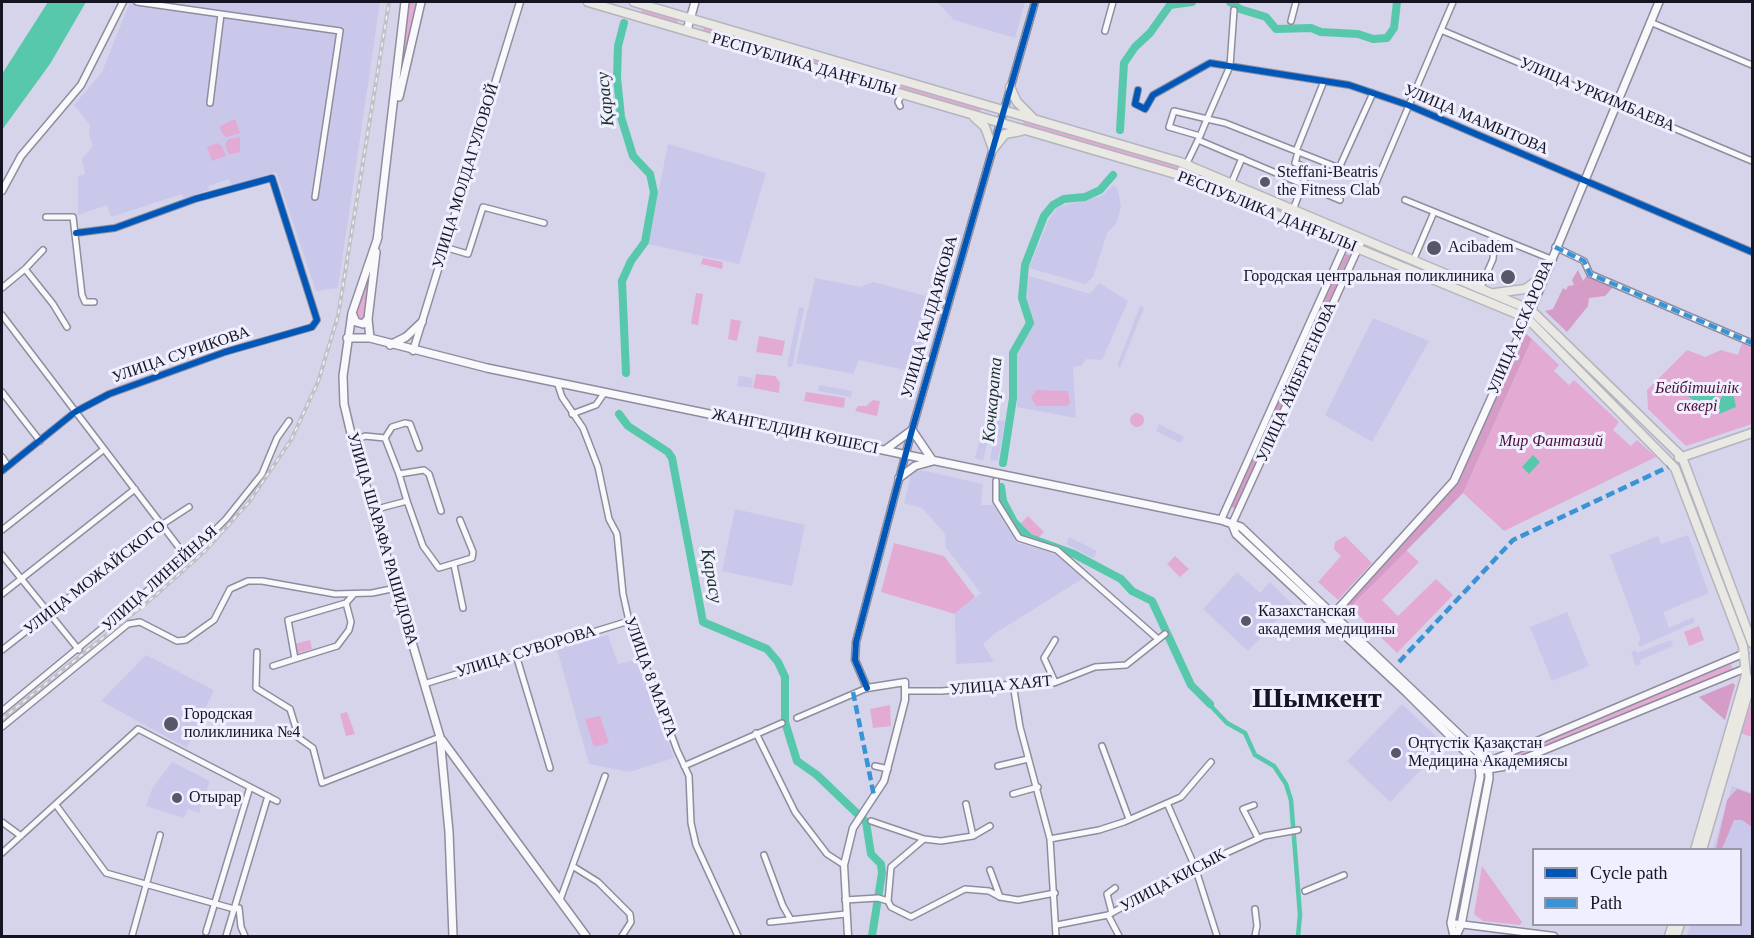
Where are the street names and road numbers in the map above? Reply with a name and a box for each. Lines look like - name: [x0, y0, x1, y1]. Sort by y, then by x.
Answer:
- street label: РЕСПУБЛИКА ДАҢҒЫЛЫ: [709, 29, 899, 101]
- street label: УЛИЦА УРКИМБАЕВА: [1516, 53, 1678, 137]
- street label: УЛИЦА МОЛДАГУЛОВОЙ: [429, 81, 503, 271]
- street label: УЛИЦА МАМЫТОВА: [1401, 81, 1551, 159]
- street label: РЕСПУБЛИКА ДАҢҒЫЛЫ: [1175, 167, 1359, 257]
- street label: УЛИЦА КАЛДАЯКОВА: [898, 233, 962, 401]
- street label: УЛИЦА АСКАРОВА: [1484, 257, 1558, 397]
- street label: УЛИЦА АЙБЕРГЕНОВА: [1253, 299, 1341, 465]
- street label: УЛИЦА СУРИКОВА: [110, 322, 252, 388]
- street label: ЖАНГЕЛДИН КӨШЕСІ: [710, 405, 880, 459]
- street label: УЛИЦА ШАРАФА РАШИДОВА: [342, 430, 422, 648]
- street label: УЛИЦА МОЖАЙСКОГО: [20, 517, 170, 639]
- street label: УЛИЦА ЛИНЕЙНАЯ: [99, 522, 221, 636]
- street label: УЛИЦА 8 МАРТА: [619, 614, 681, 740]
- street label: УЛИЦА СУВОРОВА: [454, 622, 598, 682]
- street label: УЛИЦА ХАЯТ: [949, 672, 1053, 700]
- street label: УЛИЦА КИСЫК: [1117, 845, 1229, 917]

